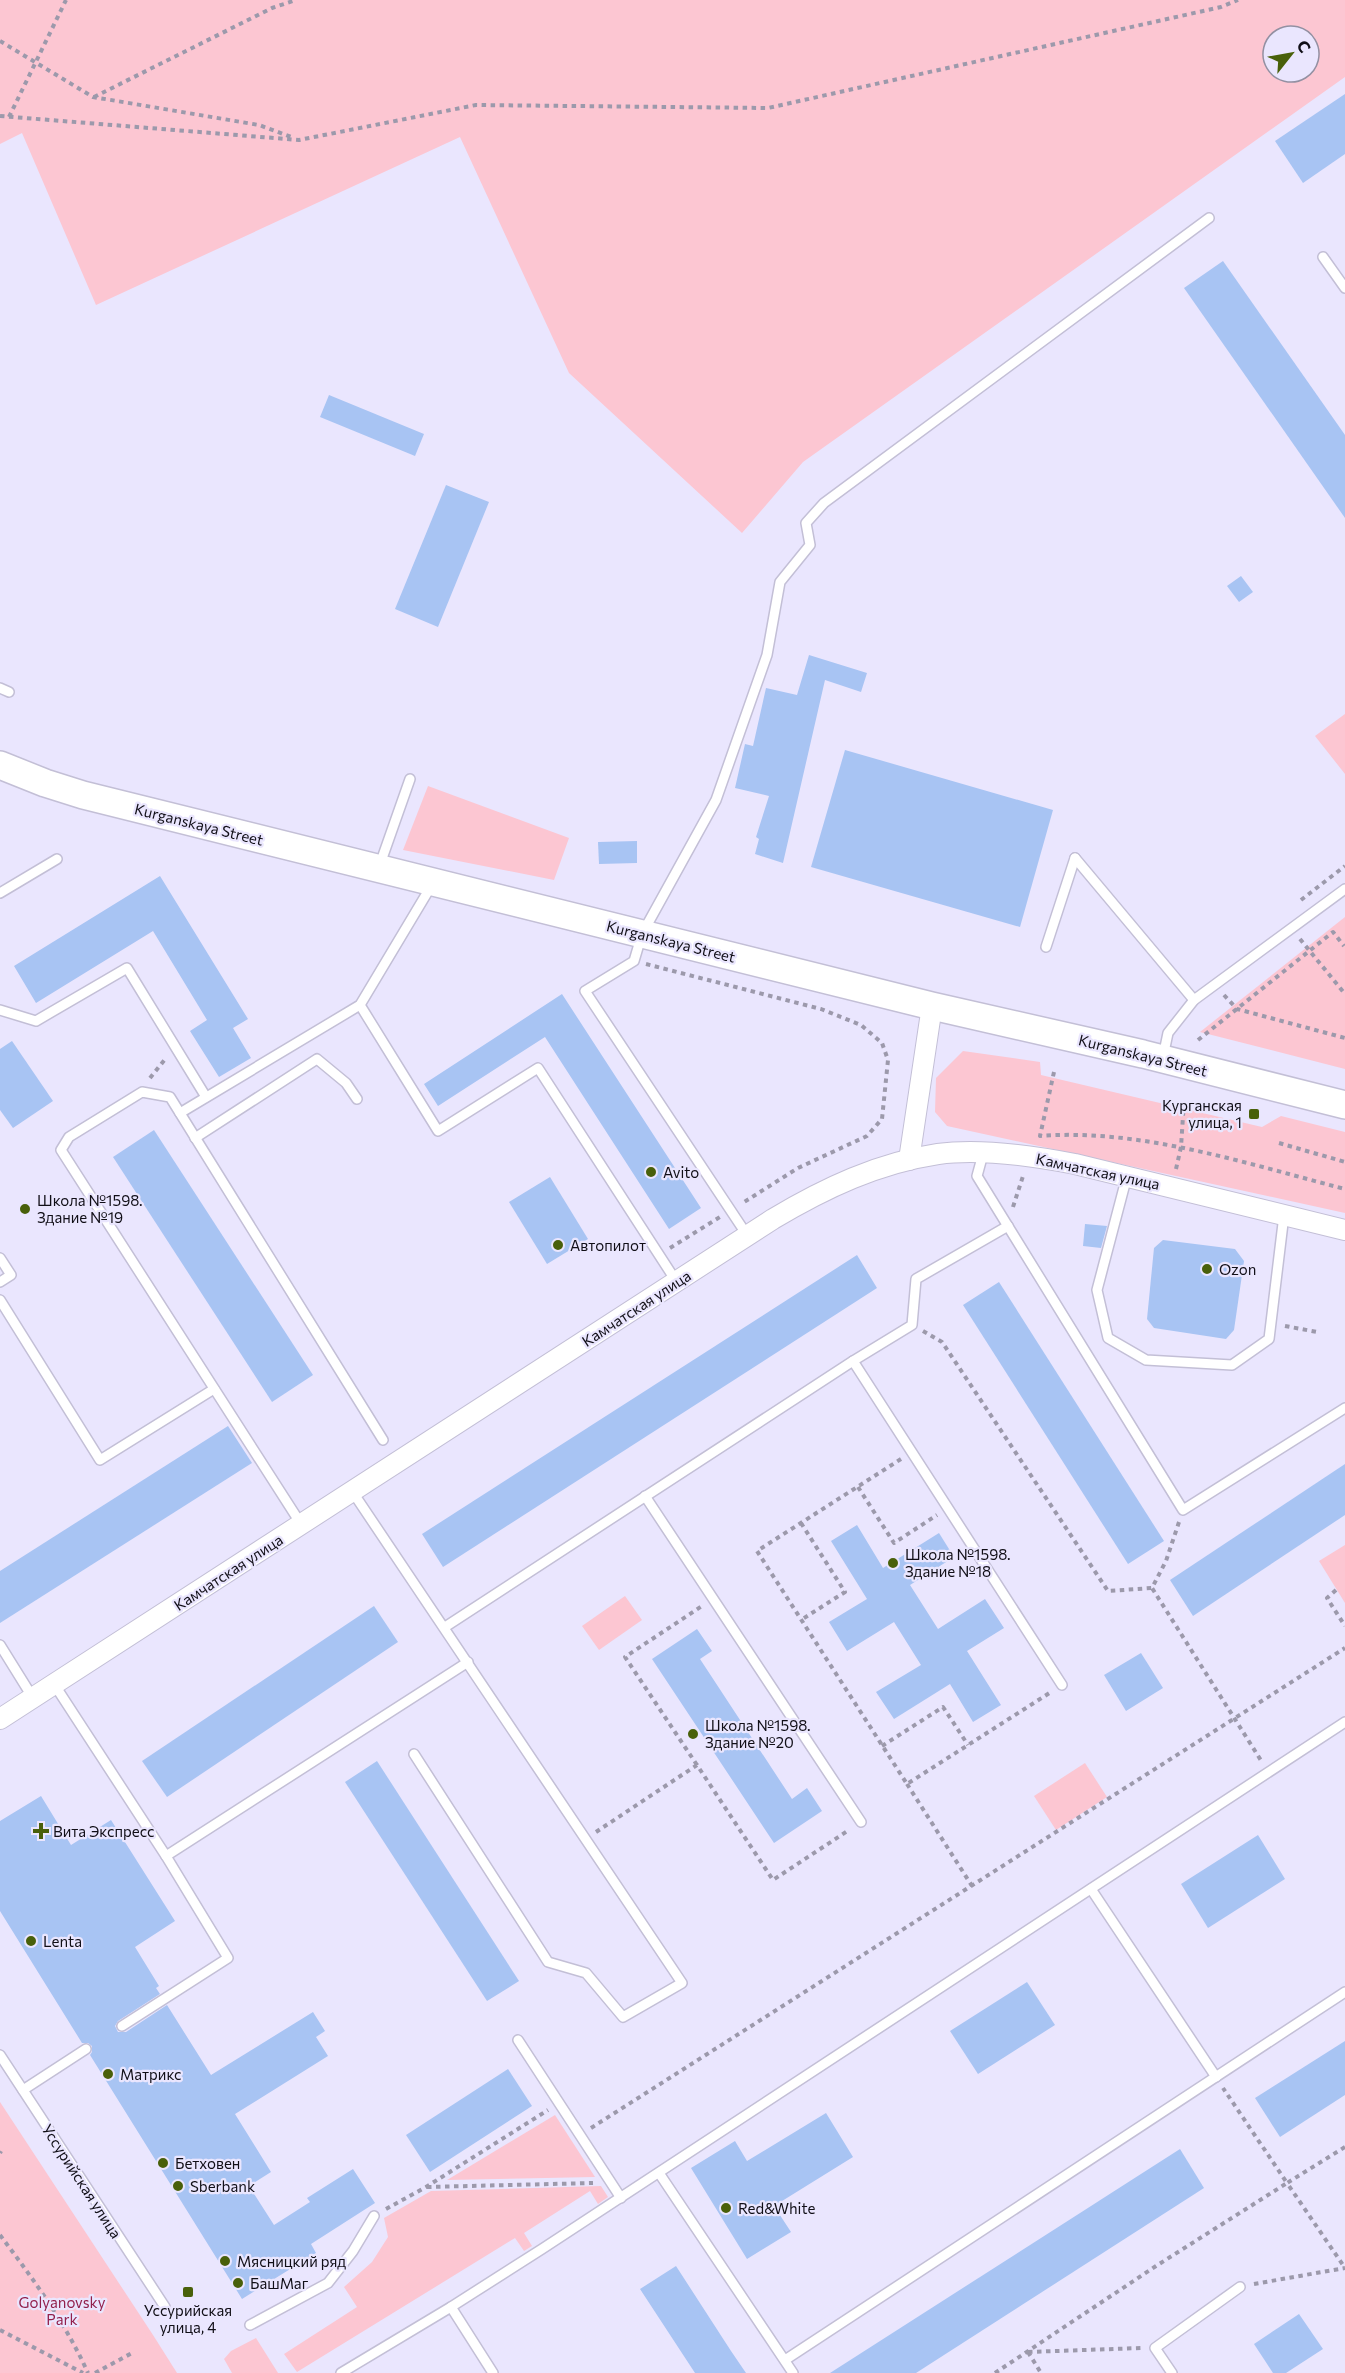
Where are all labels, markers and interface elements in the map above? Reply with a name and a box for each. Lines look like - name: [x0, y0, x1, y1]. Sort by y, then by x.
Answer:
- north arrow: [1261, 24, 1321, 84]
- text: С: [1293, 36, 1315, 56]
- street label: Kurganskaya Street: [133, 799, 265, 849]
- street label: Kurganskaya Street: [605, 916, 737, 966]
- street label: Kurganskaya Street: [1077, 1030, 1209, 1080]
- place label: Курганская улица, 1: [1162, 1096, 1242, 1131]
- marker: Курганская улица, 1: [1247, 1107, 1261, 1121]
- street label: Камчатская улица: [1034, 1149, 1162, 1193]
- place label: Avito: [663, 1163, 699, 1181]
- marker: Avito: [644, 1165, 658, 1179]
- place label: Школа №1598. Здание №19: [37, 1191, 143, 1226]
- marker: Школа №1598. Здание №19: [18, 1202, 32, 1216]
- place label: Автопилот: [570, 1236, 646, 1254]
- marker: Автопилот: [551, 1238, 565, 1252]
- place label: Ozon: [1219, 1260, 1256, 1278]
- marker: Ozon: [1200, 1262, 1214, 1276]
- street label: Камчатская улица: [578, 1266, 694, 1350]
- street label: Камчатская улица: [170, 1530, 286, 1614]
- place label: Школа №1598. Здание №18: [905, 1545, 1011, 1580]
- marker: Школа №1598. Здание №18: [886, 1556, 900, 1570]
- place label: Школа №1598. Здание №20: [705, 1716, 811, 1751]
- marker: Школа №1598. Здание №20: [686, 1727, 700, 1741]
- place label: Вита Экспресс: [53, 1822, 154, 1840]
- marker: Вита Экспресс: [34, 1824, 48, 1838]
- place label: Lenta: [43, 1932, 82, 1950]
- marker: Lenta: [24, 1934, 38, 1948]
- place label: Матрикс: [120, 2065, 182, 2083]
- marker: Матрикс: [101, 2067, 115, 2081]
- street label: Уссурийская улица: [38, 2121, 126, 2241]
- place label: Бетховен: [175, 2154, 240, 2172]
- marker: Бетховен: [156, 2156, 170, 2170]
- place label: Sberbank: [190, 2177, 255, 2195]
- marker: Sberbank: [171, 2179, 185, 2193]
- place label: Red&White: [738, 2199, 815, 2217]
- marker: Red&White: [719, 2201, 733, 2215]
- place label: Мясницкий ряд: [237, 2252, 346, 2270]
- marker: Мясницкий ряд: [218, 2254, 232, 2268]
- place label: БашМаг: [250, 2274, 309, 2292]
- marker: БашМаг: [231, 2276, 245, 2290]
- marker: Уссурийская улица, 4: [181, 2285, 195, 2299]
- park label: Golyanovsky Park: [19, 2293, 106, 2328]
- place label: Уссурийская улица, 4: [144, 2301, 232, 2336]

